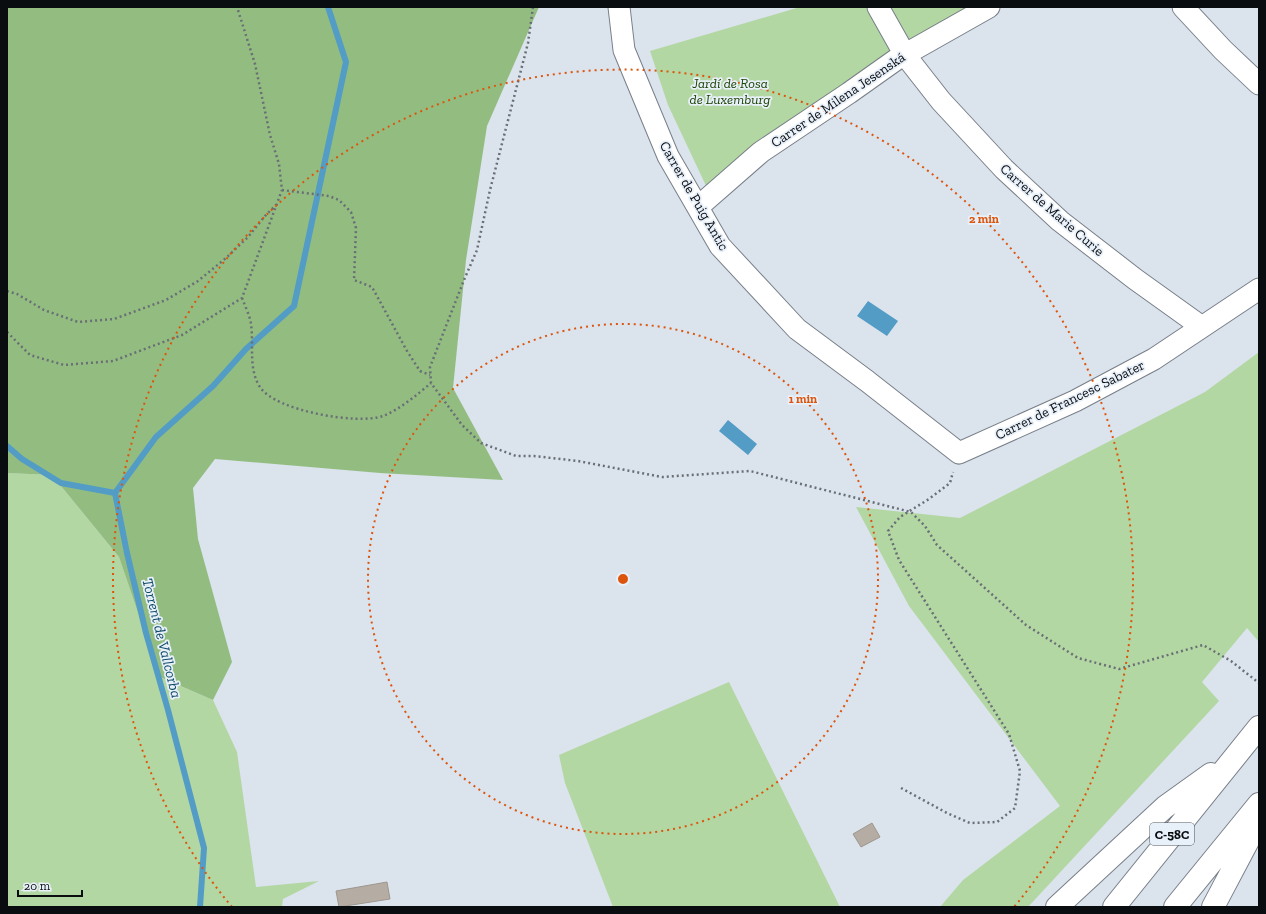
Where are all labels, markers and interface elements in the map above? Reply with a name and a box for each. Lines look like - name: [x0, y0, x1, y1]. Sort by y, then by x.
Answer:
- street label: Carrer de Milena Jesenská: [768, 49, 909, 151]
- park label: Jardí de Rosa de Luxemburg: [690, 75, 771, 108]
- street label: Carrer de Puig Antic: [656, 138, 732, 254]
- street label: Carrer de Marie Curie: [997, 160, 1108, 260]
- text: 2 min: [969, 212, 999, 226]
- street label: Carrer de Francesc Sabater: [993, 356, 1147, 444]
- text: 1 min: [789, 392, 817, 406]
- centre of rings: [616, 572, 630, 586]
- water label: Torrent de Vallcorba: [138, 576, 186, 700]
- road number: C-58C: [1150, 823, 1194, 845]
- scale bar: [18, 872, 82, 898]
- text: 20 m: [24, 879, 51, 893]

